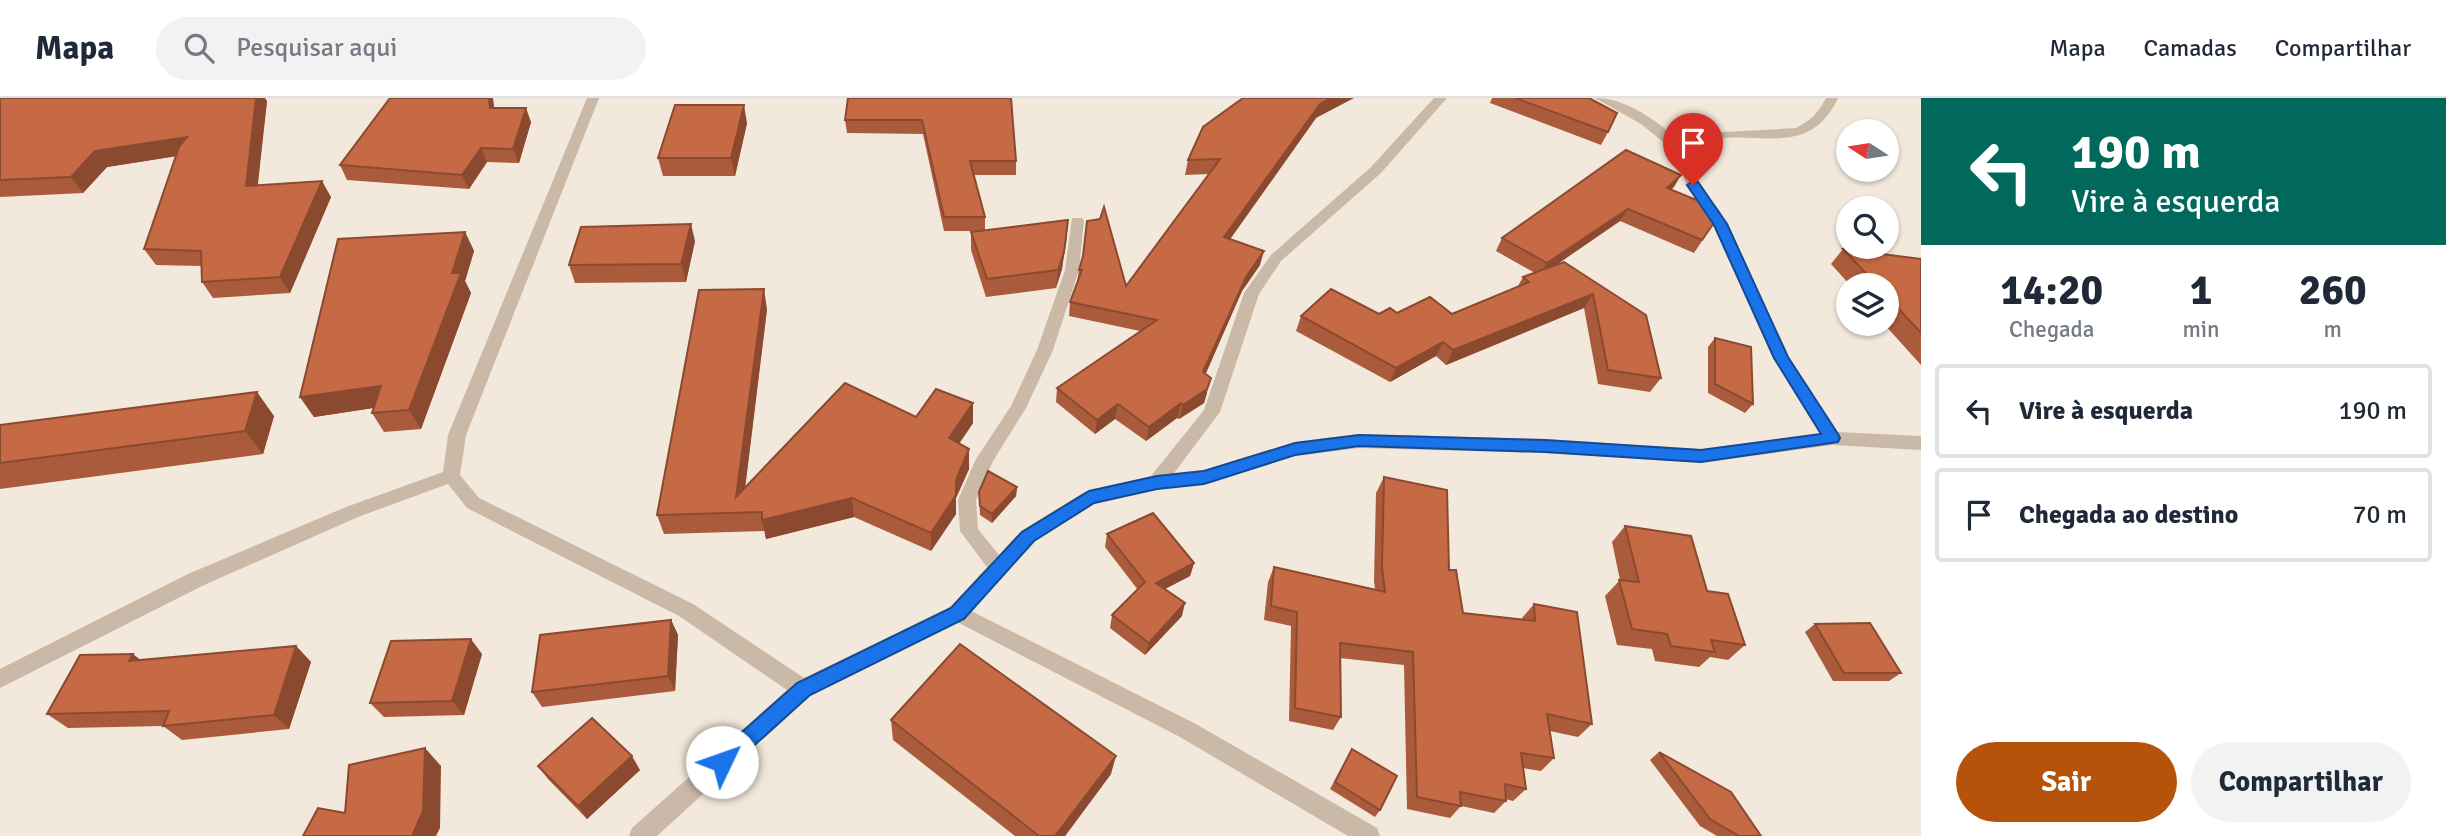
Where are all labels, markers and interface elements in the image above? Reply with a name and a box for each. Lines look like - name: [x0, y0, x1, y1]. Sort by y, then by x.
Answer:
- search box: [156, 17, 646, 80]
- text: Mapa: [35, 28, 114, 69]
- icon: search: [180, 29, 218, 67]
- text: Pesquisar aqui: [236, 32, 397, 64]
- text: Mapa: [2049, 33, 2106, 63]
- text: Camadas: [2144, 33, 2237, 63]
- text: Compartilhar: [2275, 33, 2411, 63]
- pin: [1663, 113, 1723, 185]
- north arrow: [1836, 119, 1899, 182]
- map controls: [1836, 119, 1899, 336]
- text: 190 m: [2071, 122, 2201, 182]
- icon: arrive: [1674, 124, 1712, 162]
- icon: left: [1956, 126, 2047, 217]
- text: Vire à esquerda: [2071, 182, 2281, 221]
- button: search: [1836, 196, 1899, 259]
- text: 14:20: [2000, 265, 2103, 316]
- text: 1: [2190, 265, 2212, 316]
- text: 260: [2299, 265, 2367, 316]
- button: layers: [1836, 273, 1899, 336]
- text: Chegada: [2009, 315, 2094, 344]
- text: min: [2182, 315, 2220, 344]
- text: m: [2324, 315, 2342, 344]
- icon: left: [1960, 392, 1998, 430]
- text: Vire à esquerda: [2019, 395, 2193, 427]
- text: 190 m: [2338, 395, 2407, 427]
- icon: arrive: [1960, 496, 1998, 534]
- text: Chegada ao destino: [2019, 499, 2238, 531]
- text: 70 m: [2352, 499, 2407, 531]
- position arrow: [685, 725, 759, 799]
- button: Sair: [1956, 742, 2177, 822]
- button: Compartilhar: [2191, 742, 2411, 822]

